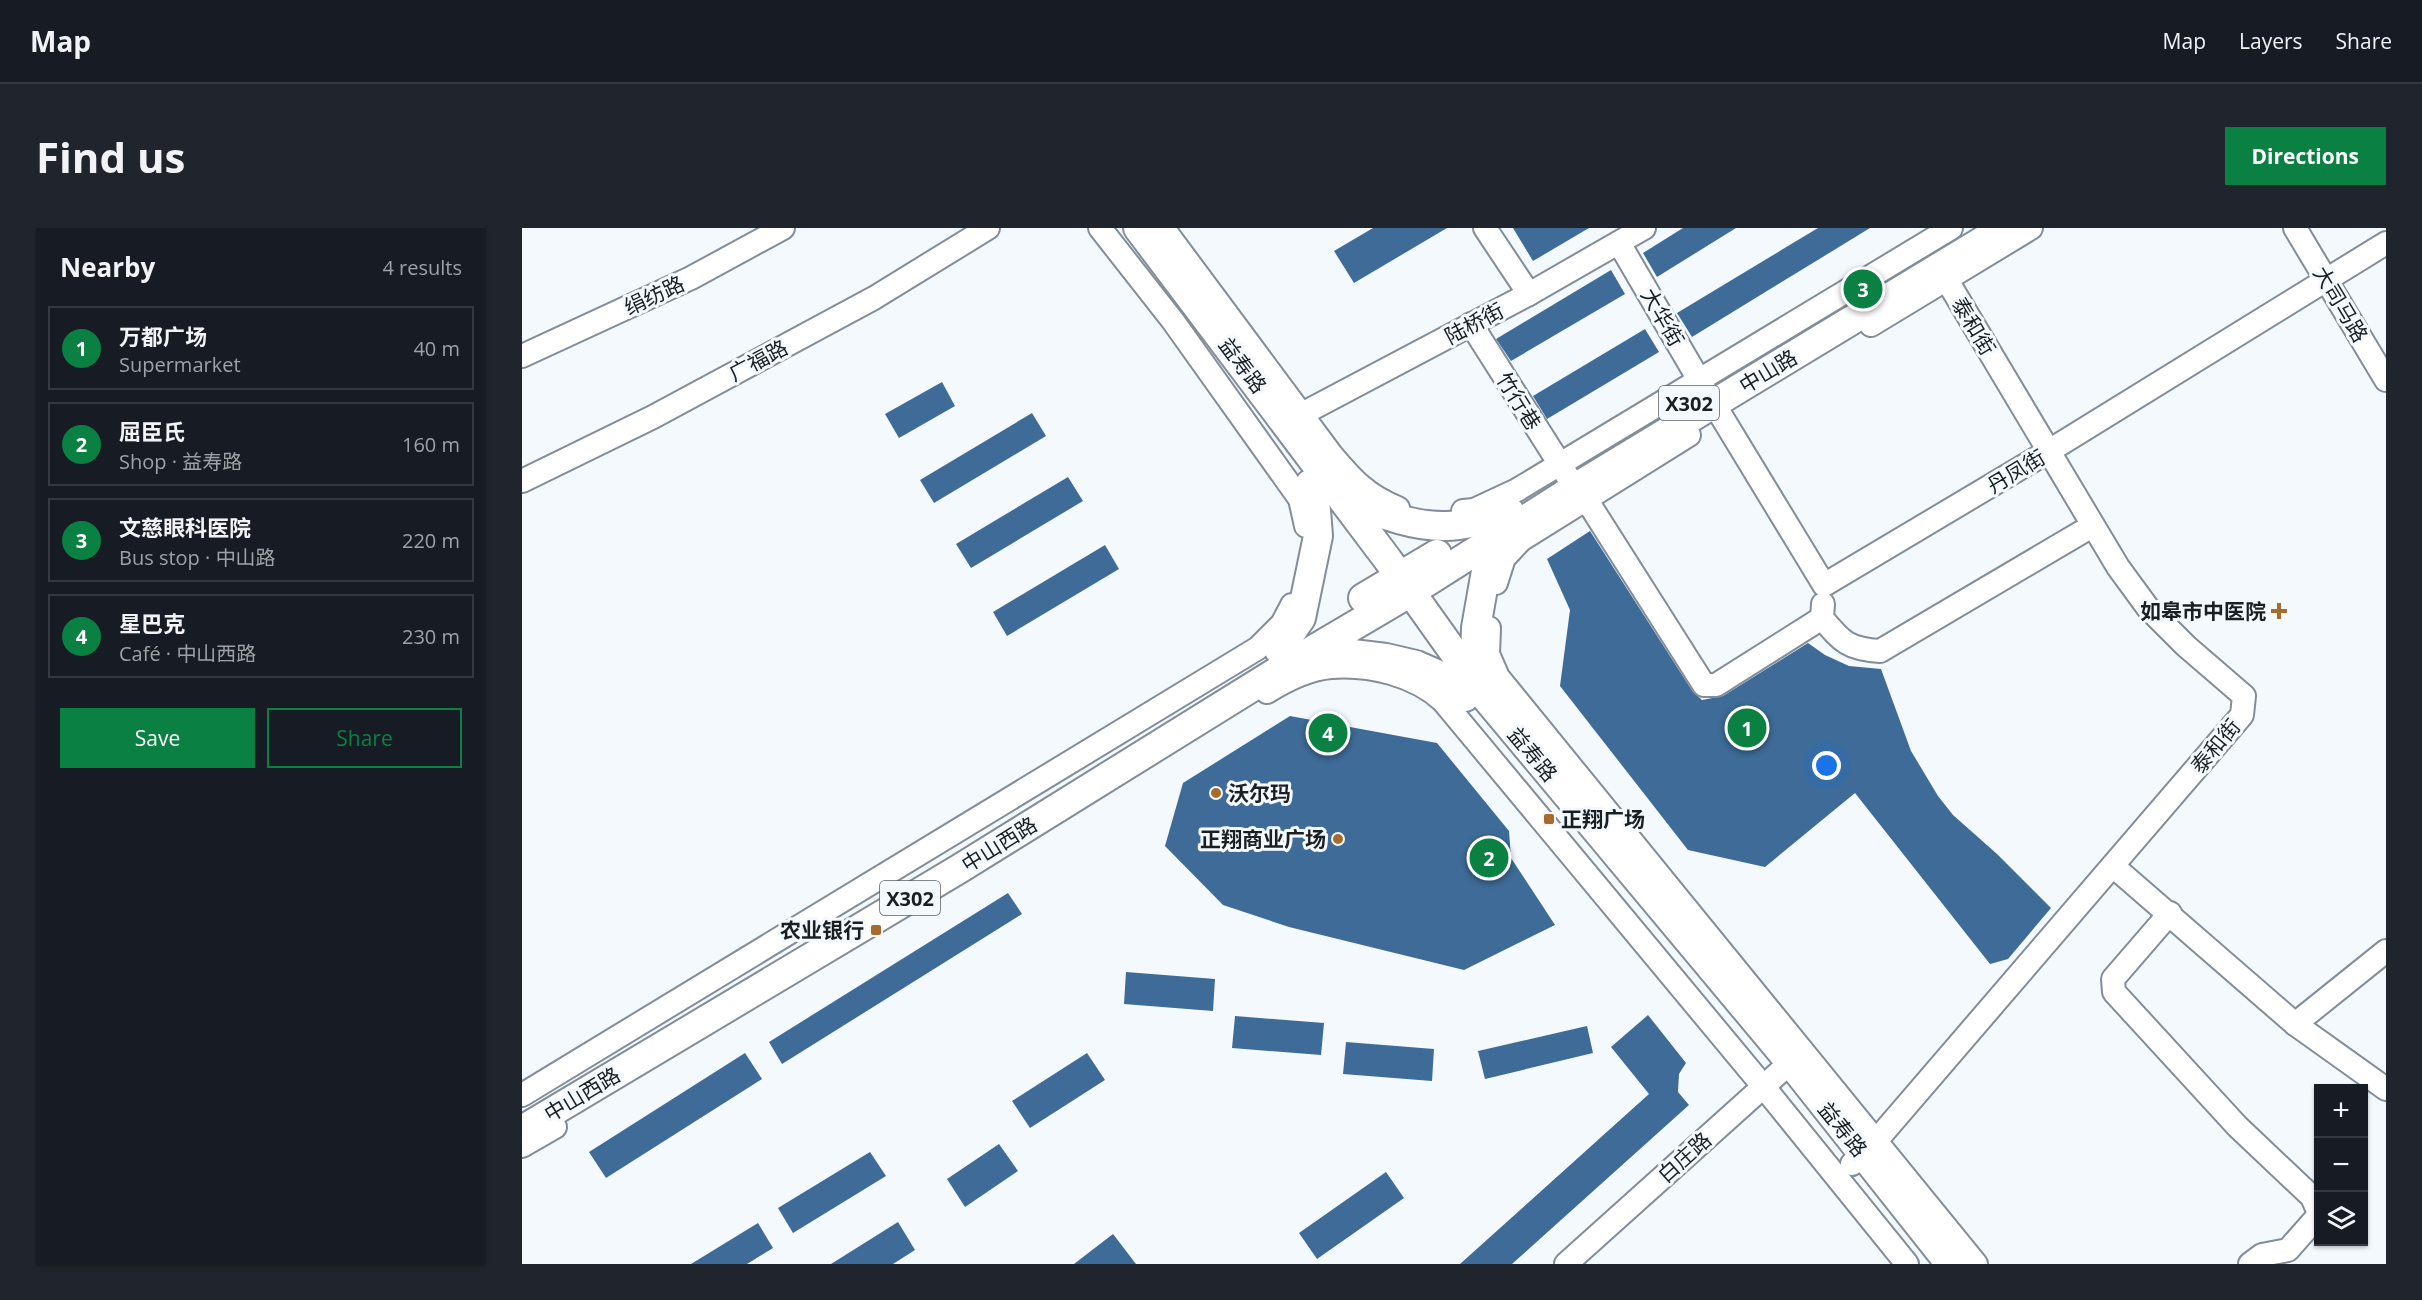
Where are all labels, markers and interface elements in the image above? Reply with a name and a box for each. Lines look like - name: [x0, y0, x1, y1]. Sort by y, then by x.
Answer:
- text: Map: [30, 22, 91, 60]
- text: Map: [2163, 27, 2206, 55]
- text: Layers: [2239, 27, 2303, 55]
- text: Share: [2336, 27, 2392, 55]
- button: Directions: [2225, 127, 2386, 185]
- text: Find us: [36, 128, 185, 185]
- text: Nearby: [60, 249, 155, 285]
- text: 4 results: [382, 254, 462, 281]
- street label: 大司马路: [2307, 261, 2375, 347]
- pin: 3: [1844, 266, 1882, 312]
- street label: 绢纺路: [620, 269, 688, 321]
- street label: 大华街: [1635, 283, 1691, 351]
- street label: 泰和街: [1946, 292, 2002, 360]
- street label: 陆桥街: [1440, 296, 1508, 350]
- text: 万都广场: [119, 321, 207, 351]
- street label: 益寿路: [1213, 331, 1273, 399]
- street label: 广福路: [724, 333, 792, 387]
- text: 1: [76, 335, 87, 362]
- text: 40 m: [413, 335, 460, 362]
- street label: 中山路: [1734, 343, 1802, 399]
- text: Supermarket: [119, 351, 241, 378]
- street label: 竹行巷: [1490, 367, 1548, 435]
- road number: X302: [1659, 386, 1719, 420]
- text: 屈臣氏: [119, 416, 185, 446]
- text: 2: [76, 431, 87, 458]
- text: 160 m: [402, 431, 460, 458]
- street label: 丹凤街: [1982, 443, 2050, 499]
- text: Shop · 益寿路: [119, 448, 242, 475]
- text: 文慈眼科医院: [119, 512, 251, 542]
- text: 3: [76, 527, 87, 554]
- text: 220 m: [402, 527, 460, 554]
- text: Bus stop · 中山路: [119, 544, 275, 571]
- place label: 如皋市中医院: [2140, 597, 2266, 625]
- marker: 如皋市中医院: [2270, 602, 2288, 620]
- text: 星巴克: [119, 608, 185, 638]
- text: 4: [76, 623, 87, 650]
- text: 230 m: [402, 623, 460, 650]
- text: Café · 中山西路: [119, 640, 256, 667]
- pin: 1: [1728, 706, 1766, 750]
- button: Save: [60, 708, 255, 768]
- button: Share: [267, 708, 462, 768]
- pin: 4: [1308, 710, 1348, 756]
- street label: 泰和街: [2184, 713, 2246, 779]
- street label: 益寿路: [1502, 721, 1564, 787]
- your location: [1812, 751, 1841, 780]
- place label: 沃尔玛: [1228, 779, 1291, 807]
- marker: 沃尔玛: [1209, 786, 1223, 800]
- place label: 正翔广场: [1561, 805, 1645, 833]
- street label: 中山西路: [956, 810, 1042, 878]
- marker: 正翔广场: [1542, 812, 1556, 826]
- place label: 正翔商业广场: [1200, 825, 1326, 853]
- marker: 正翔商业广场: [1331, 832, 1345, 846]
- pin: 2: [1470, 836, 1508, 880]
- road number: X302: [880, 881, 940, 915]
- place label: 农业银行: [780, 916, 864, 944]
- marker: 农业银行: [869, 923, 883, 937]
- street label: 中山西路: [539, 1060, 625, 1128]
- map controls: [2314, 1084, 2368, 1246]
- button: +: [2314, 1084, 2368, 1138]
- street label: 益寿路: [1812, 1096, 1874, 1162]
- street label: 白庄路: [1651, 1126, 1717, 1188]
- button: −: [2314, 1138, 2368, 1192]
- button: layers: [2314, 1192, 2368, 1246]

